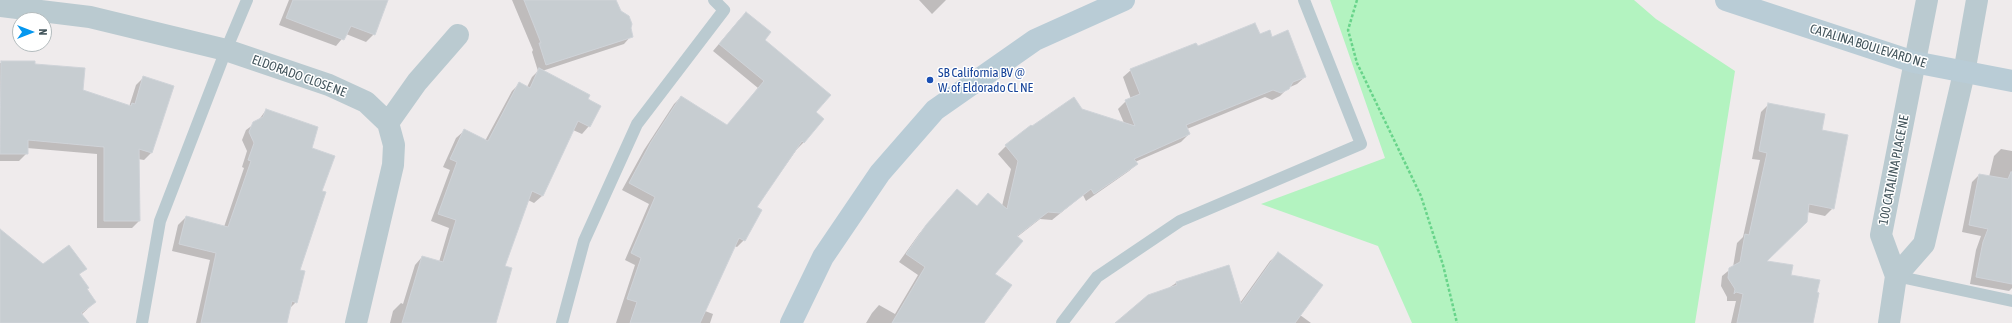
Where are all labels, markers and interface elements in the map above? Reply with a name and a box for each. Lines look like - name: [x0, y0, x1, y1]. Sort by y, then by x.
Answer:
- north arrow: [12, 12, 52, 52]
- street label: CATALINA BOULEVARD NE: [1808, 21, 1928, 71]
- text: N: [37, 29, 49, 35]
- street label: ELDORADO CLOSE NE: [250, 52, 348, 100]
- place label: SB California BV @ W. of Eldorado CL NE: [938, 65, 1033, 96]
- marker: SB California BV @ W. of Eldorado CL NE: [925, 75, 935, 85]
- street label: 100 CATALINA PLACE NE: [1876, 114, 1912, 226]

